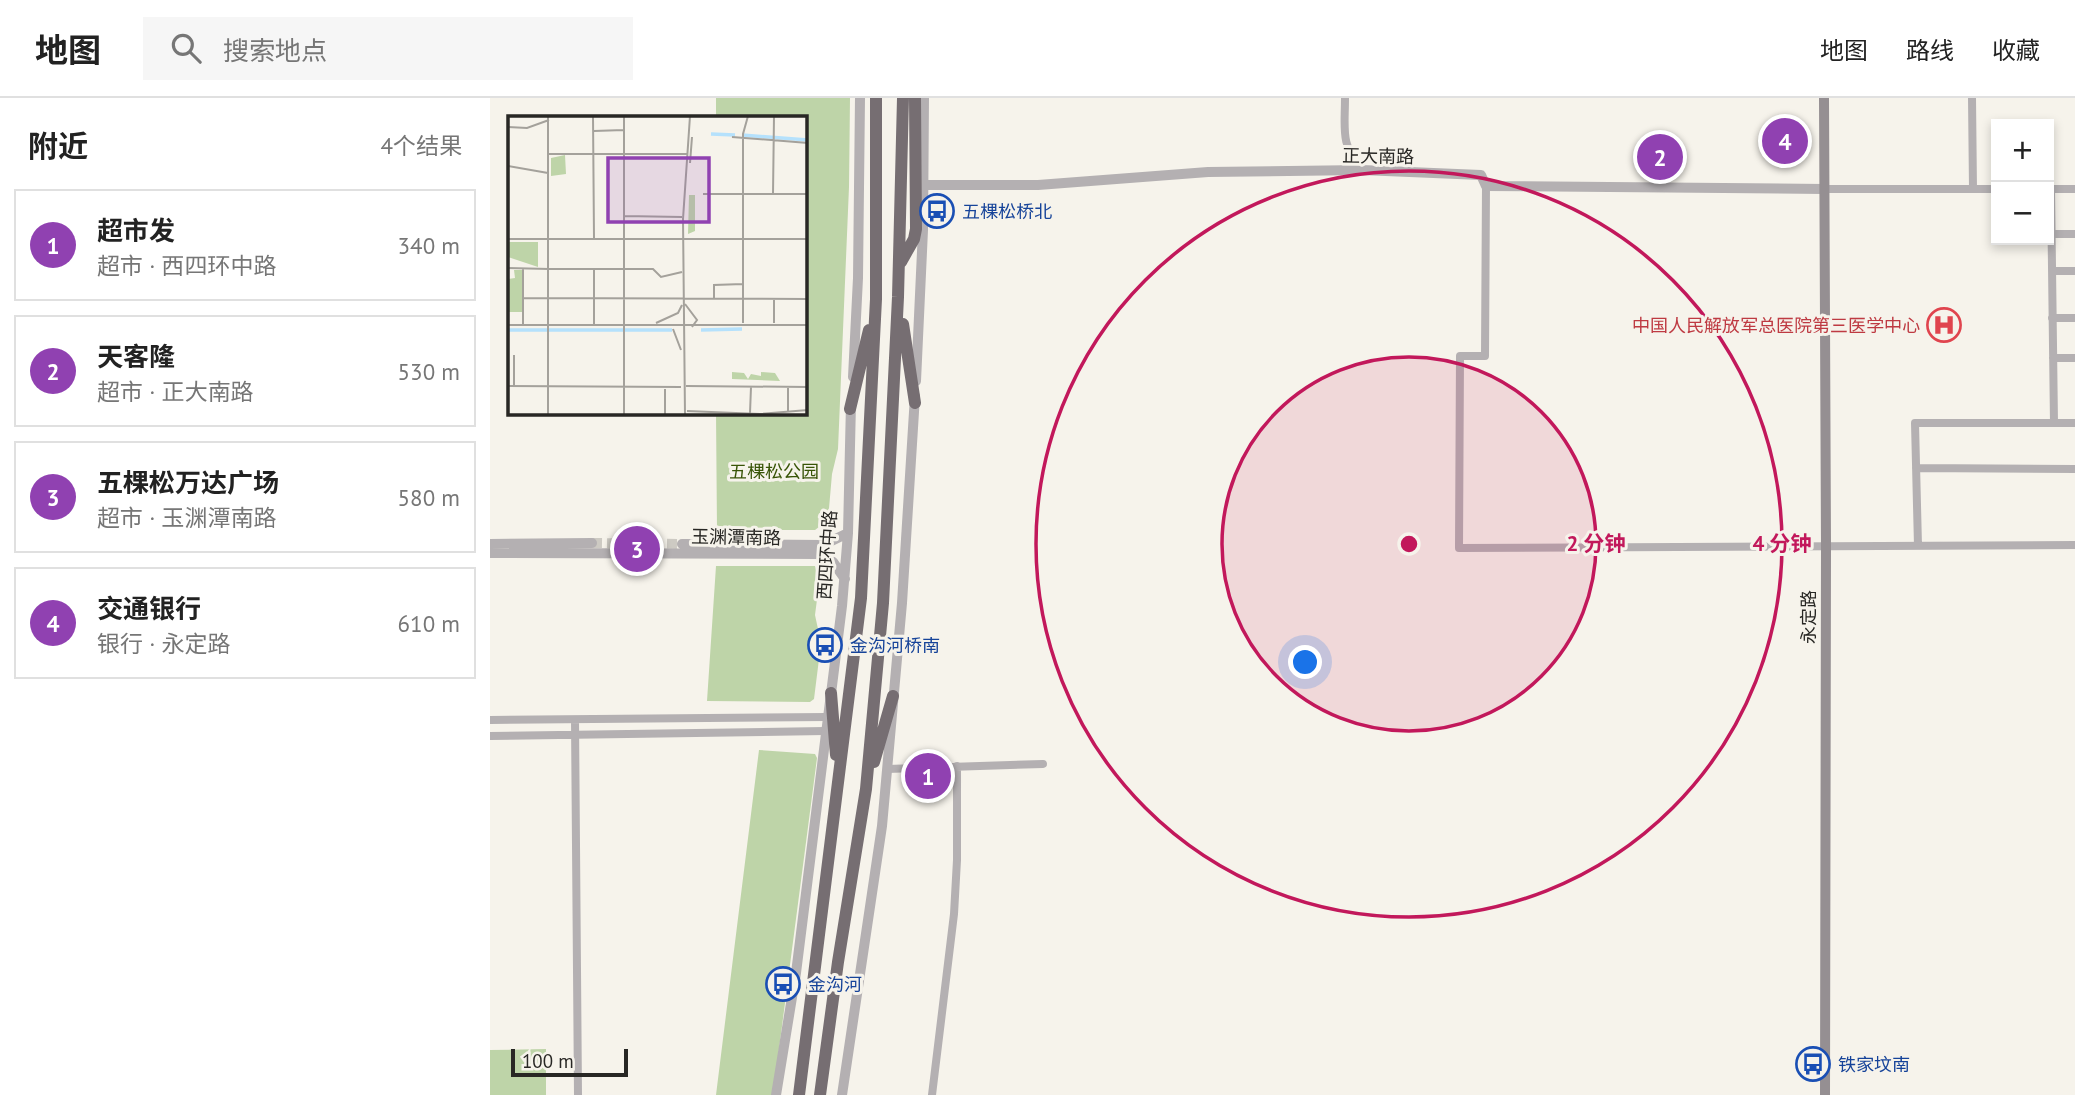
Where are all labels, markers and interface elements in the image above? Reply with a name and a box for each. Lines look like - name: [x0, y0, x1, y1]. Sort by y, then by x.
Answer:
- search box: [143, 17, 633, 80]
- text: 地图: [35, 28, 101, 71]
- icon: search: [167, 29, 205, 67]
- text: 搜索地点: [223, 34, 327, 67]
- text: 地图: [1820, 35, 1868, 66]
- text: 路线: [1906, 35, 1954, 66]
- text: 收藏: [1992, 35, 2040, 66]
- pin: 4: [1762, 115, 1808, 167]
- inset map: [508, 116, 807, 415]
- map controls: [1991, 119, 2054, 245]
- button: +: [1991, 119, 2054, 182]
- text: 附近: [28, 126, 88, 165]
- text: 4个结果: [380, 131, 462, 160]
- pin: 2: [1637, 131, 1683, 183]
- street label: 正大南路: [1342, 144, 1414, 168]
- button: −: [1991, 182, 2054, 245]
- bus stop icon: 五棵松桥北: [918, 192, 956, 230]
- place label: 五棵松桥北: [962, 200, 1052, 223]
- text: 超市发: [97, 214, 175, 247]
- text: 1: [46, 231, 60, 260]
- text: 340 m: [398, 231, 460, 260]
- text: 超市 · 西四环中路: [97, 251, 276, 280]
- hospital icon: 中国人民解放军总医院第三医学中心: [1925, 306, 1963, 344]
- place label: 中国人民解放军总医院第三医学中心: [1632, 314, 1920, 337]
- text: 天客隆: [97, 340, 175, 373]
- text: 2: [46, 357, 60, 386]
- text: 530 m: [398, 357, 460, 386]
- text: 超市 · 正大南路: [97, 377, 253, 406]
- park label: 五棵松公园: [729, 460, 819, 483]
- text: 五棵松万达广场: [97, 466, 279, 499]
- text: 3: [46, 483, 60, 512]
- text: 580 m: [398, 483, 460, 512]
- text: 超市 · 玉渊潭南路: [97, 503, 276, 532]
- street label: 西四环中路: [812, 509, 842, 601]
- pin: 3: [614, 523, 660, 575]
- street label: 玉渊潭南路: [691, 525, 781, 549]
- text: 2 分钟: [1566, 530, 1626, 557]
- text: 4 分钟: [1752, 530, 1812, 557]
- centre of rings: [1397, 532, 1421, 556]
- street label: 永定路: [1797, 590, 1820, 644]
- text: 交通银行: [97, 592, 201, 625]
- text: 4: [46, 609, 60, 638]
- text: 610 m: [398, 609, 460, 638]
- bus stop icon: 金沟河桥南: [806, 626, 844, 664]
- text: 银行 · 永定路: [97, 629, 230, 658]
- place label: 金沟河桥南: [850, 634, 940, 657]
- your location: [1288, 645, 1322, 679]
- pin: 1: [905, 750, 951, 802]
- bus stop icon: 金沟河: [764, 965, 802, 1003]
- place label: 金沟河: [808, 973, 862, 996]
- bus stop icon: 铁家坟南: [1794, 1045, 1832, 1083]
- scale bar: [511, 1046, 628, 1078]
- text: 100 m: [522, 1049, 574, 1073]
- place label: 铁家坟南: [1838, 1053, 1910, 1076]

